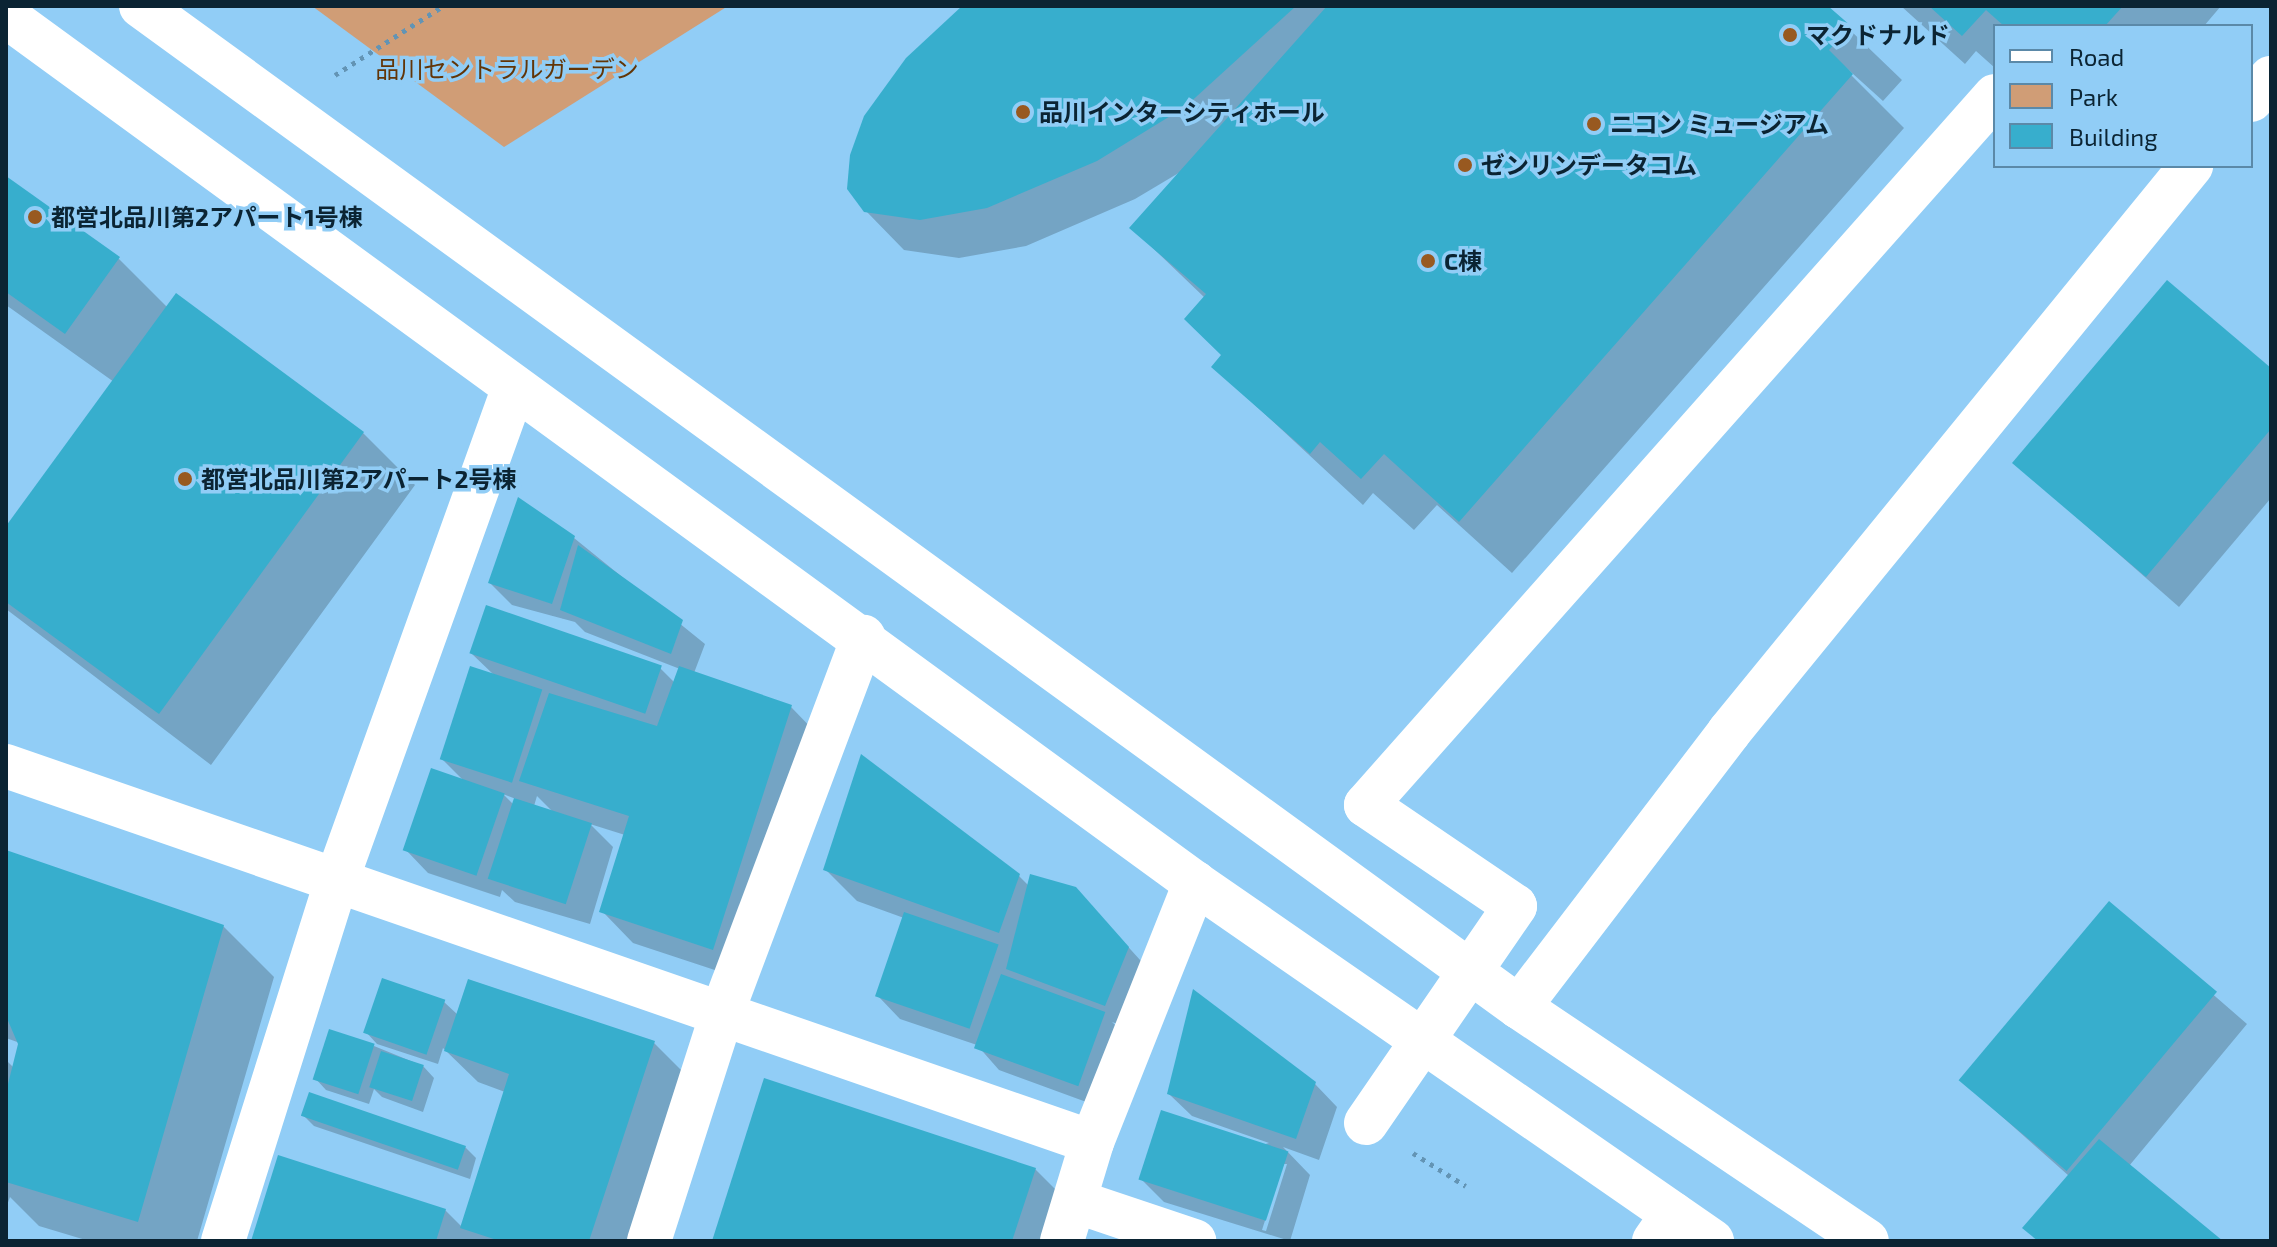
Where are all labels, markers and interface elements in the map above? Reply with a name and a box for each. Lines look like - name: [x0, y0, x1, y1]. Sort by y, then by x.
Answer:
- place label: マクドナルド: [1806, 21, 1950, 49]
- legend: [1993, 24, 2253, 168]
- marker: マクドナルド: [1781, 26, 1799, 44]
- text: Road: [2069, 42, 2124, 71]
- park label: 品川セントラルガーデン: [375, 55, 639, 83]
- text: Park: [2069, 82, 2118, 111]
- place label: 品川インターシティホール: [1039, 98, 1327, 126]
- marker: 品川インターシティホール: [1014, 103, 1032, 121]
- place label: ニコン ミュージアム: [1610, 110, 1831, 138]
- marker: ニコン ミュージアム: [1585, 115, 1603, 133]
- text: Building: [2069, 122, 2158, 151]
- place label: ゼンリンデータコム: [1481, 151, 1697, 179]
- marker: ゼンリンデータコム: [1456, 156, 1474, 174]
- place label: 都営北品川第2アパート1号棟: [51, 203, 363, 231]
- marker: 都営北品川第2アパート1号棟: [26, 208, 44, 226]
- place label: C棟: [1444, 247, 1482, 275]
- marker: C棟: [1419, 252, 1437, 270]
- place label: 都営北品川第2アパート2号棟: [201, 465, 517, 493]
- marker: 都営北品川第2アパート2号棟: [176, 470, 194, 488]

